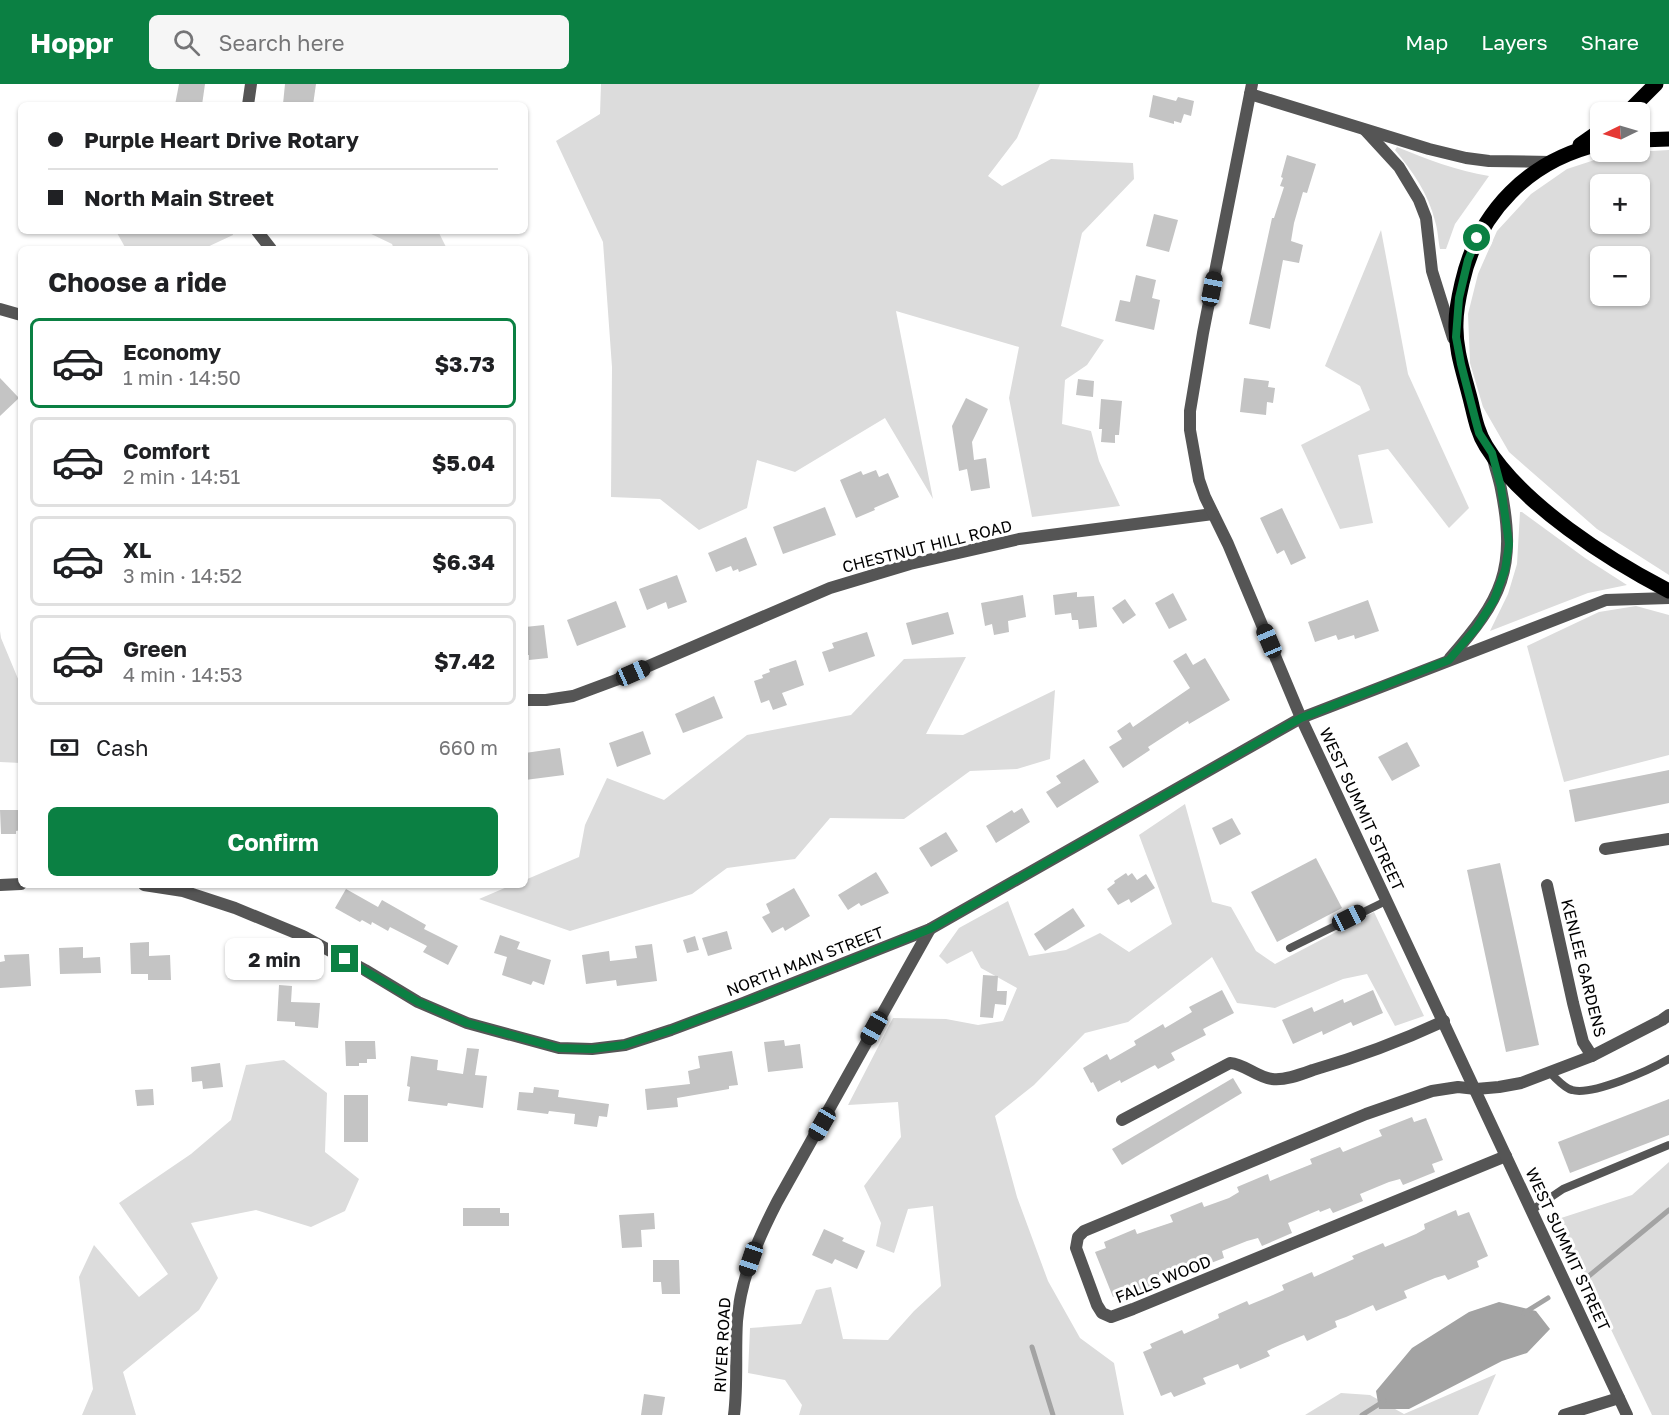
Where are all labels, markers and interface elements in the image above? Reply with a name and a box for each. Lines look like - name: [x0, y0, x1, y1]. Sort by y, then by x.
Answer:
- search box: [149, 15, 569, 69]
- text: Hoppr: [30, 26, 113, 59]
- icon: search: [170, 26, 203, 59]
- text: Search here: [218, 29, 345, 56]
- text: Map: [1405, 29, 1448, 55]
- text: Layers: [1481, 29, 1548, 55]
- text: Share: [1581, 29, 1639, 55]
- north arrow: [1590, 102, 1650, 162]
- map controls: [1590, 102, 1650, 306]
- text: Purple Heart Drive Rotary: [84, 126, 359, 153]
- button: +: [1590, 174, 1650, 234]
- text: North Main Street: [84, 184, 274, 211]
- route start: [1463, 224, 1490, 251]
- button: −: [1590, 246, 1650, 306]
- text: Choose a ride: [48, 266, 227, 298]
- car: [1200, 270, 1224, 308]
- icon: car: [51, 336, 105, 390]
- text: Economy: [123, 338, 221, 365]
- text: $3.73: [434, 350, 495, 377]
- text: 1 min · 14:50: [123, 365, 241, 389]
- icon: car: [51, 435, 105, 489]
- text: Comfort: [123, 437, 210, 464]
- text: $5.04: [432, 449, 495, 476]
- text: 2 min · 14:51: [123, 464, 240, 488]
- street label: CHESTNUT HILL ROAD: [840, 515, 1014, 577]
- icon: car: [51, 534, 105, 588]
- text: XL: [123, 536, 151, 563]
- text: $6.34: [432, 548, 495, 575]
- text: 3 min · 14:52: [123, 563, 242, 587]
- car: [1254, 621, 1284, 661]
- icon: car: [51, 633, 105, 687]
- text: Green: [123, 635, 187, 662]
- text: $7.42: [434, 647, 495, 674]
- car: [613, 657, 653, 689]
- text: 4 min · 14:53: [123, 662, 243, 686]
- street label: WEST SUMMIT STREET: [1315, 724, 1409, 894]
- icon: cash: [48, 731, 81, 764]
- text: Cash: [96, 734, 149, 761]
- text: 660 m: [439, 735, 498, 759]
- button: Confirm: [48, 807, 498, 876]
- street label: KENLEE GARDENS: [1557, 897, 1611, 1039]
- car: [1329, 902, 1369, 934]
- street label: NORTH MAIN STREET: [723, 922, 887, 1000]
- callout: 2 min: [225, 938, 324, 980]
- route end: [331, 945, 358, 972]
- text: 2 min: [248, 947, 301, 971]
- car: [857, 1008, 891, 1048]
- car: [805, 1104, 839, 1144]
- street label: WEST SUMMIT STREET: [1521, 1164, 1615, 1334]
- car: [737, 1239, 765, 1279]
- street label: FALLS WOOD: [1112, 1251, 1214, 1307]
- street label: RIVER ROAD: [710, 1297, 734, 1393]

